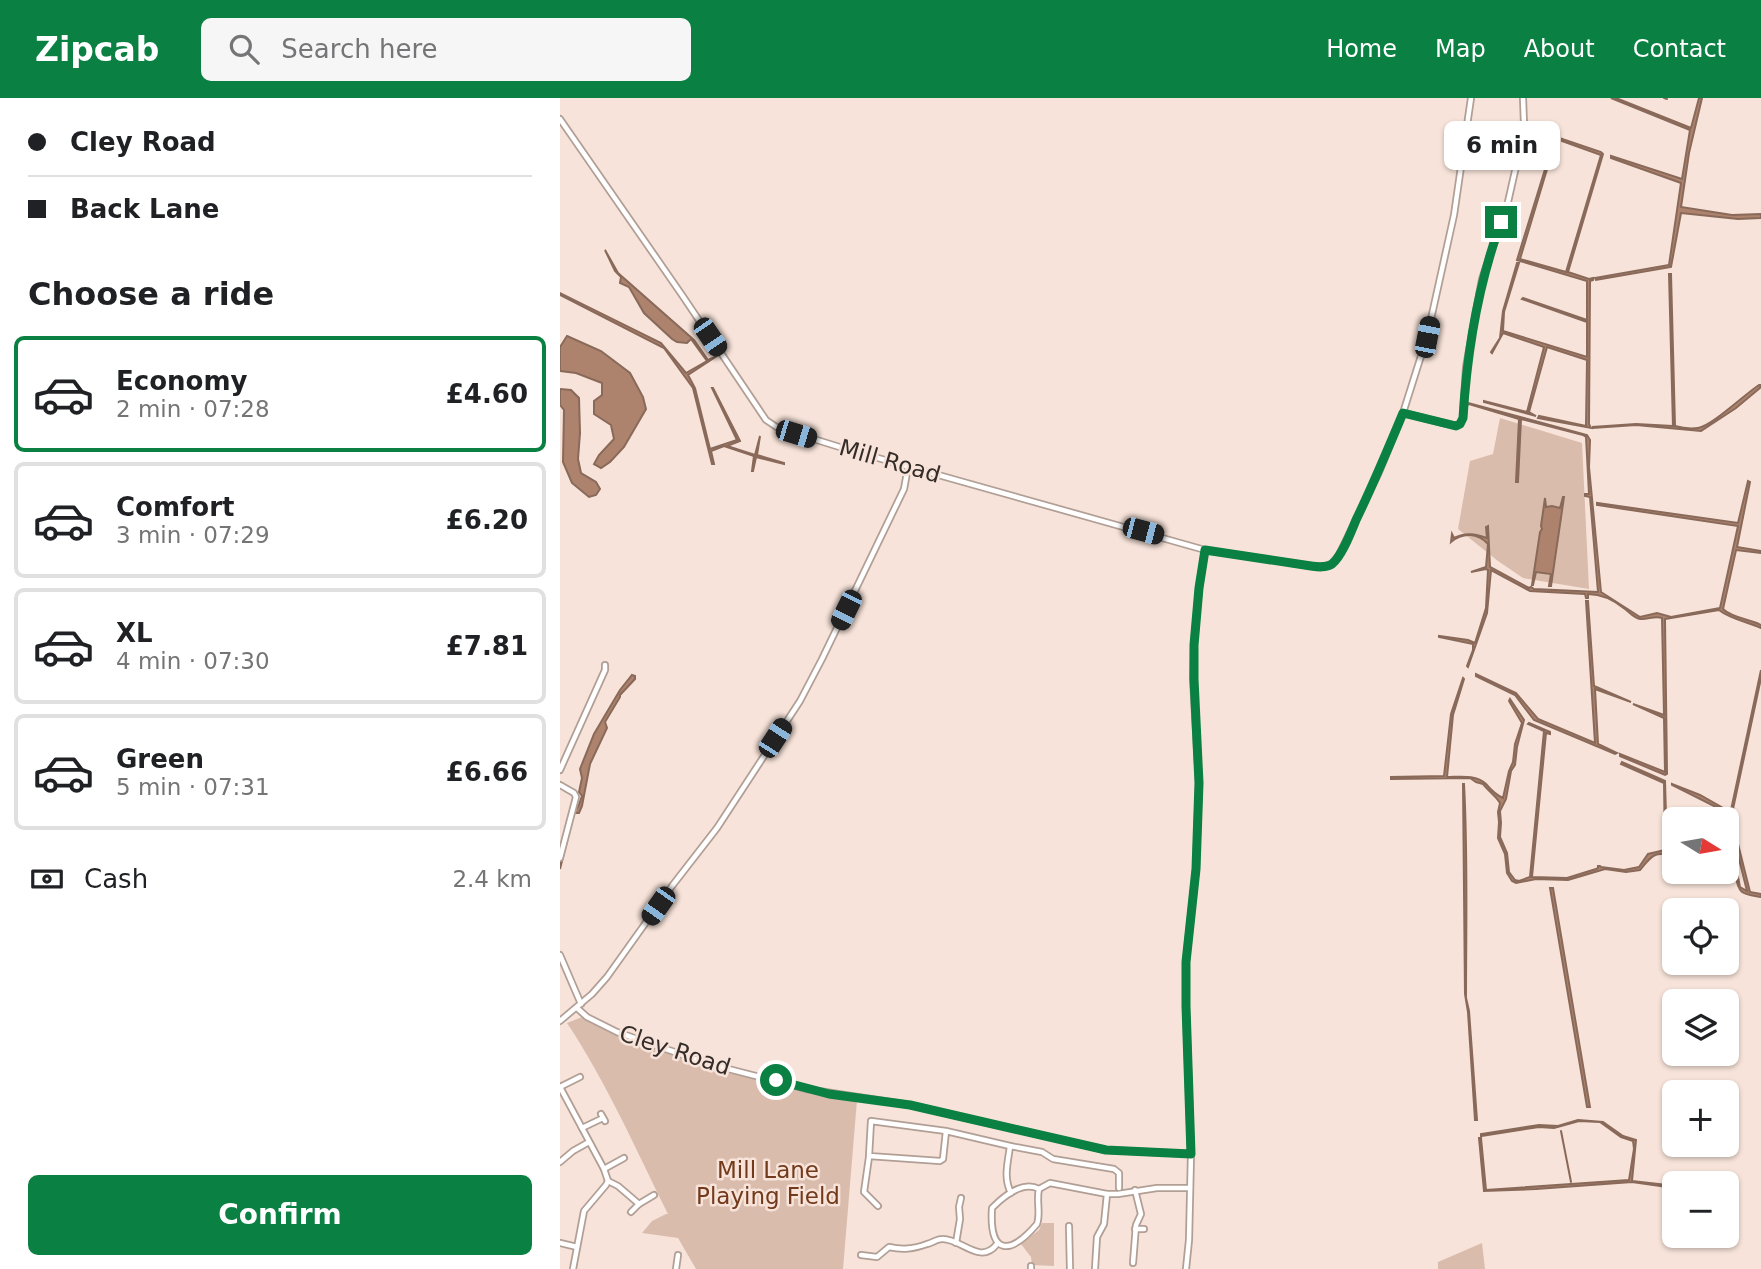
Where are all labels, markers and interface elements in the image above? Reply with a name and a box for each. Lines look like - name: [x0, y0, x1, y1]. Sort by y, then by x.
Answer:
- search box: [201, 18, 691, 81]
- text: Zipcab: [35, 30, 159, 69]
- icon: search: [225, 30, 263, 68]
- text: Search here: [281, 34, 438, 64]
- text: Home: [1326, 35, 1397, 63]
- text: Map: [1435, 35, 1486, 63]
- text: About: [1524, 35, 1595, 63]
- text: Contact: [1633, 35, 1726, 63]
- callout: 6 min: [1443, 121, 1559, 170]
- text: Cley Road: [70, 127, 216, 157]
- text: 6 min: [1466, 132, 1538, 158]
- text: Back Lane: [70, 194, 219, 224]
- route end: [1485, 206, 1517, 238]
- text: Choose a ride: [28, 275, 274, 313]
- car: [690, 314, 731, 360]
- car: [1413, 314, 1442, 360]
- icon: car: [32, 363, 95, 426]
- text: Economy: [116, 366, 247, 396]
- text: £4.60: [446, 379, 528, 409]
- text: 2 min · 07:28: [116, 396, 270, 422]
- car: [773, 418, 820, 450]
- street label: Mill Road: [836, 434, 944, 488]
- icon: car: [32, 489, 95, 552]
- text: Comfort: [116, 492, 234, 522]
- text: £6.20: [446, 505, 528, 535]
- car: [1120, 515, 1167, 547]
- text: 3 min · 07:29: [116, 522, 270, 548]
- car: [828, 587, 865, 633]
- icon: car: [32, 615, 95, 678]
- text: XL: [116, 618, 153, 648]
- text: £7.81: [446, 631, 528, 661]
- text: 4 min · 07:30: [116, 648, 270, 674]
- car: [755, 715, 796, 761]
- icon: car: [32, 741, 95, 804]
- text: Green: [116, 744, 204, 774]
- text: £6.66: [446, 757, 528, 787]
- text: 5 min · 07:31: [116, 774, 270, 800]
- north arrow: [1662, 807, 1740, 884]
- map controls: [1662, 807, 1739, 1248]
- icon: cash: [28, 860, 66, 898]
- text: Cash: [84, 864, 148, 894]
- text: 2.4 km: [452, 866, 532, 892]
- car: [638, 883, 679, 929]
- button: locate: [1662, 898, 1739, 975]
- button: layers: [1662, 989, 1739, 1066]
- street label: Cley Road: [616, 1020, 734, 1080]
- route start: [760, 1064, 792, 1096]
- button: +: [1662, 1080, 1739, 1157]
- park label: Mill Lane Playing Field: [696, 1157, 840, 1209]
- button: −: [1662, 1171, 1739, 1248]
- button: Confirm: [28, 1175, 532, 1255]

